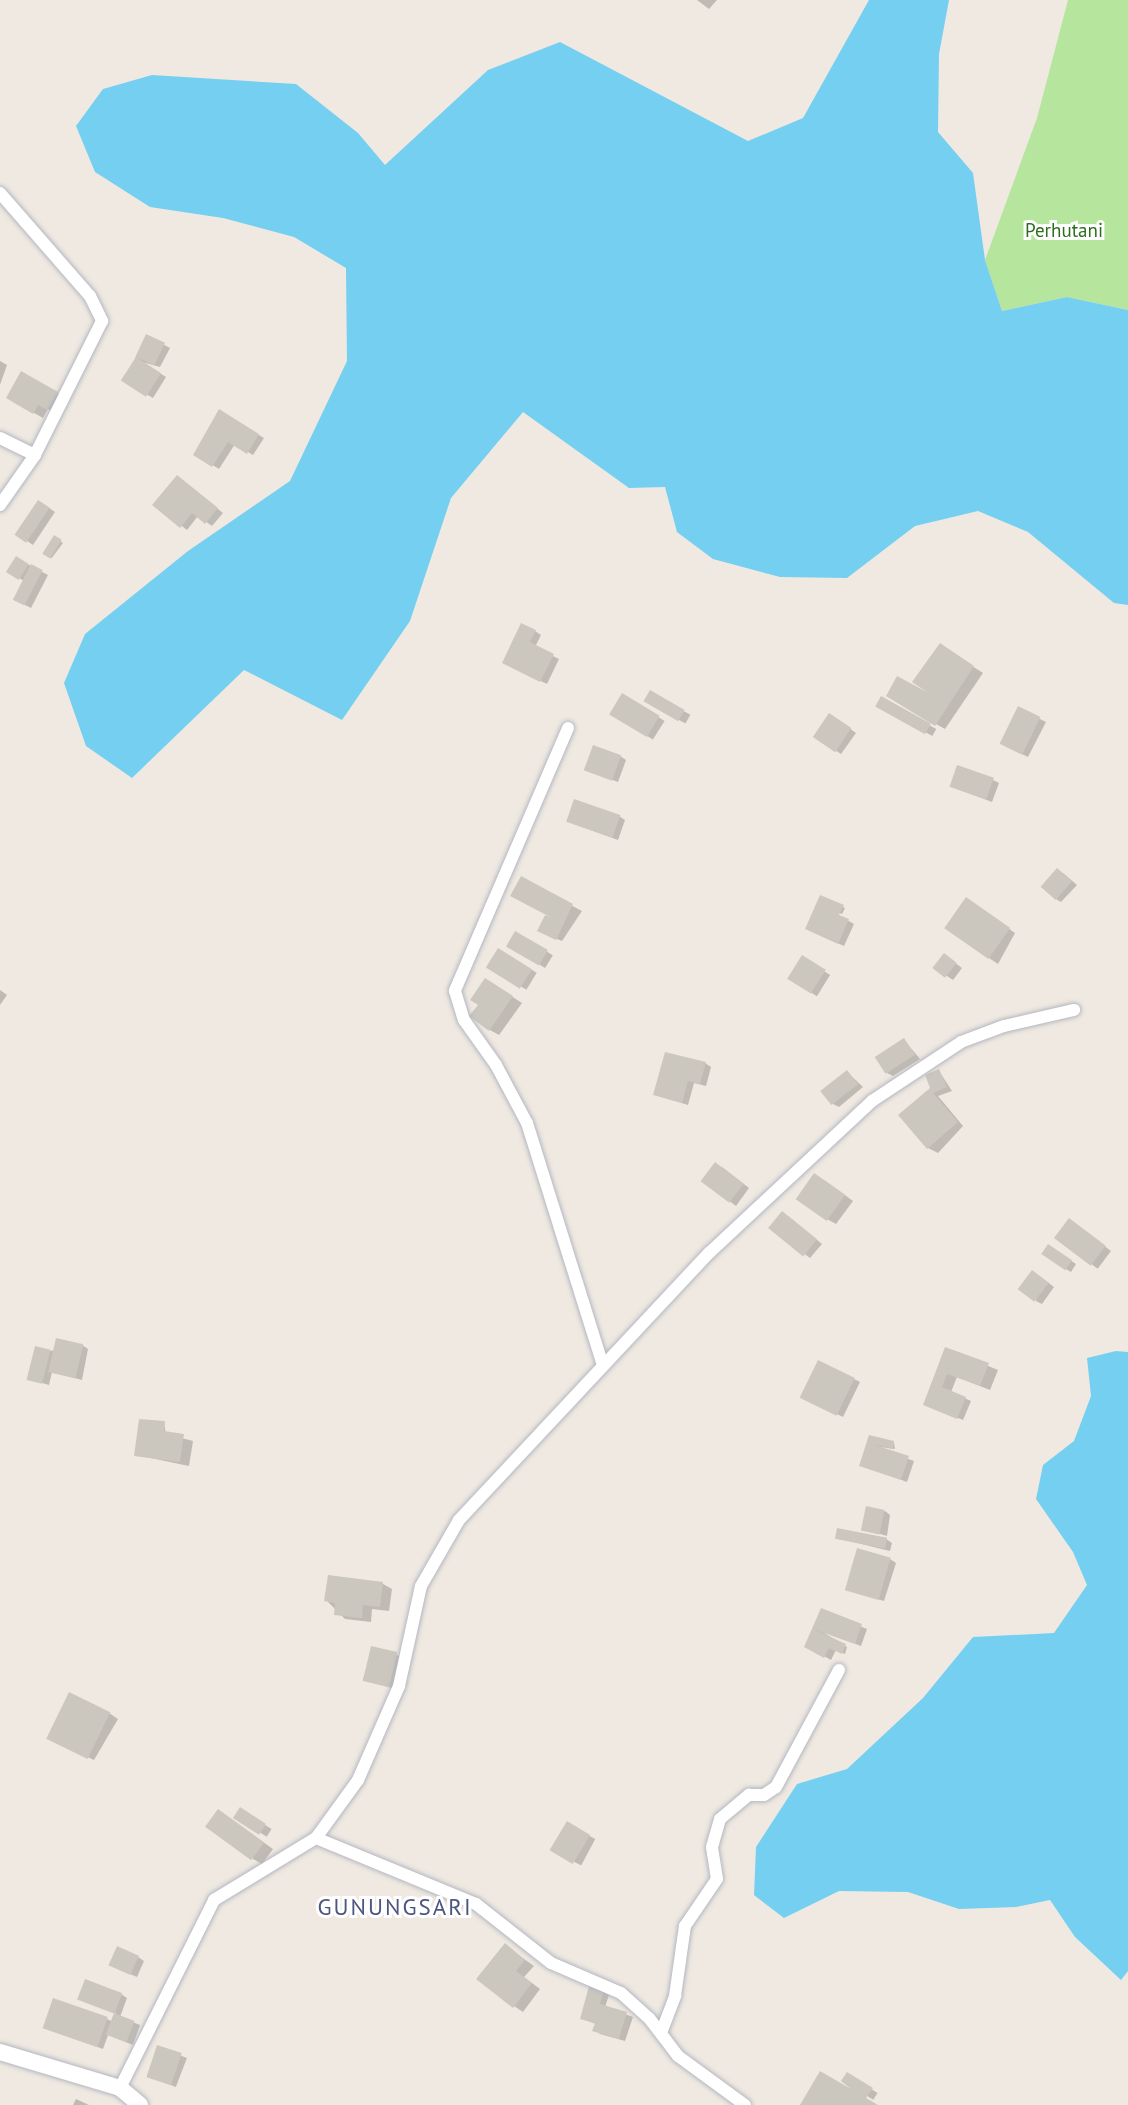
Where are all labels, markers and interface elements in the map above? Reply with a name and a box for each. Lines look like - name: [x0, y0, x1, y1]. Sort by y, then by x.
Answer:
- park label: Perhutani: [1025, 220, 1103, 242]
- district label: GUNUNGSARI: [319, 1893, 471, 1921]

